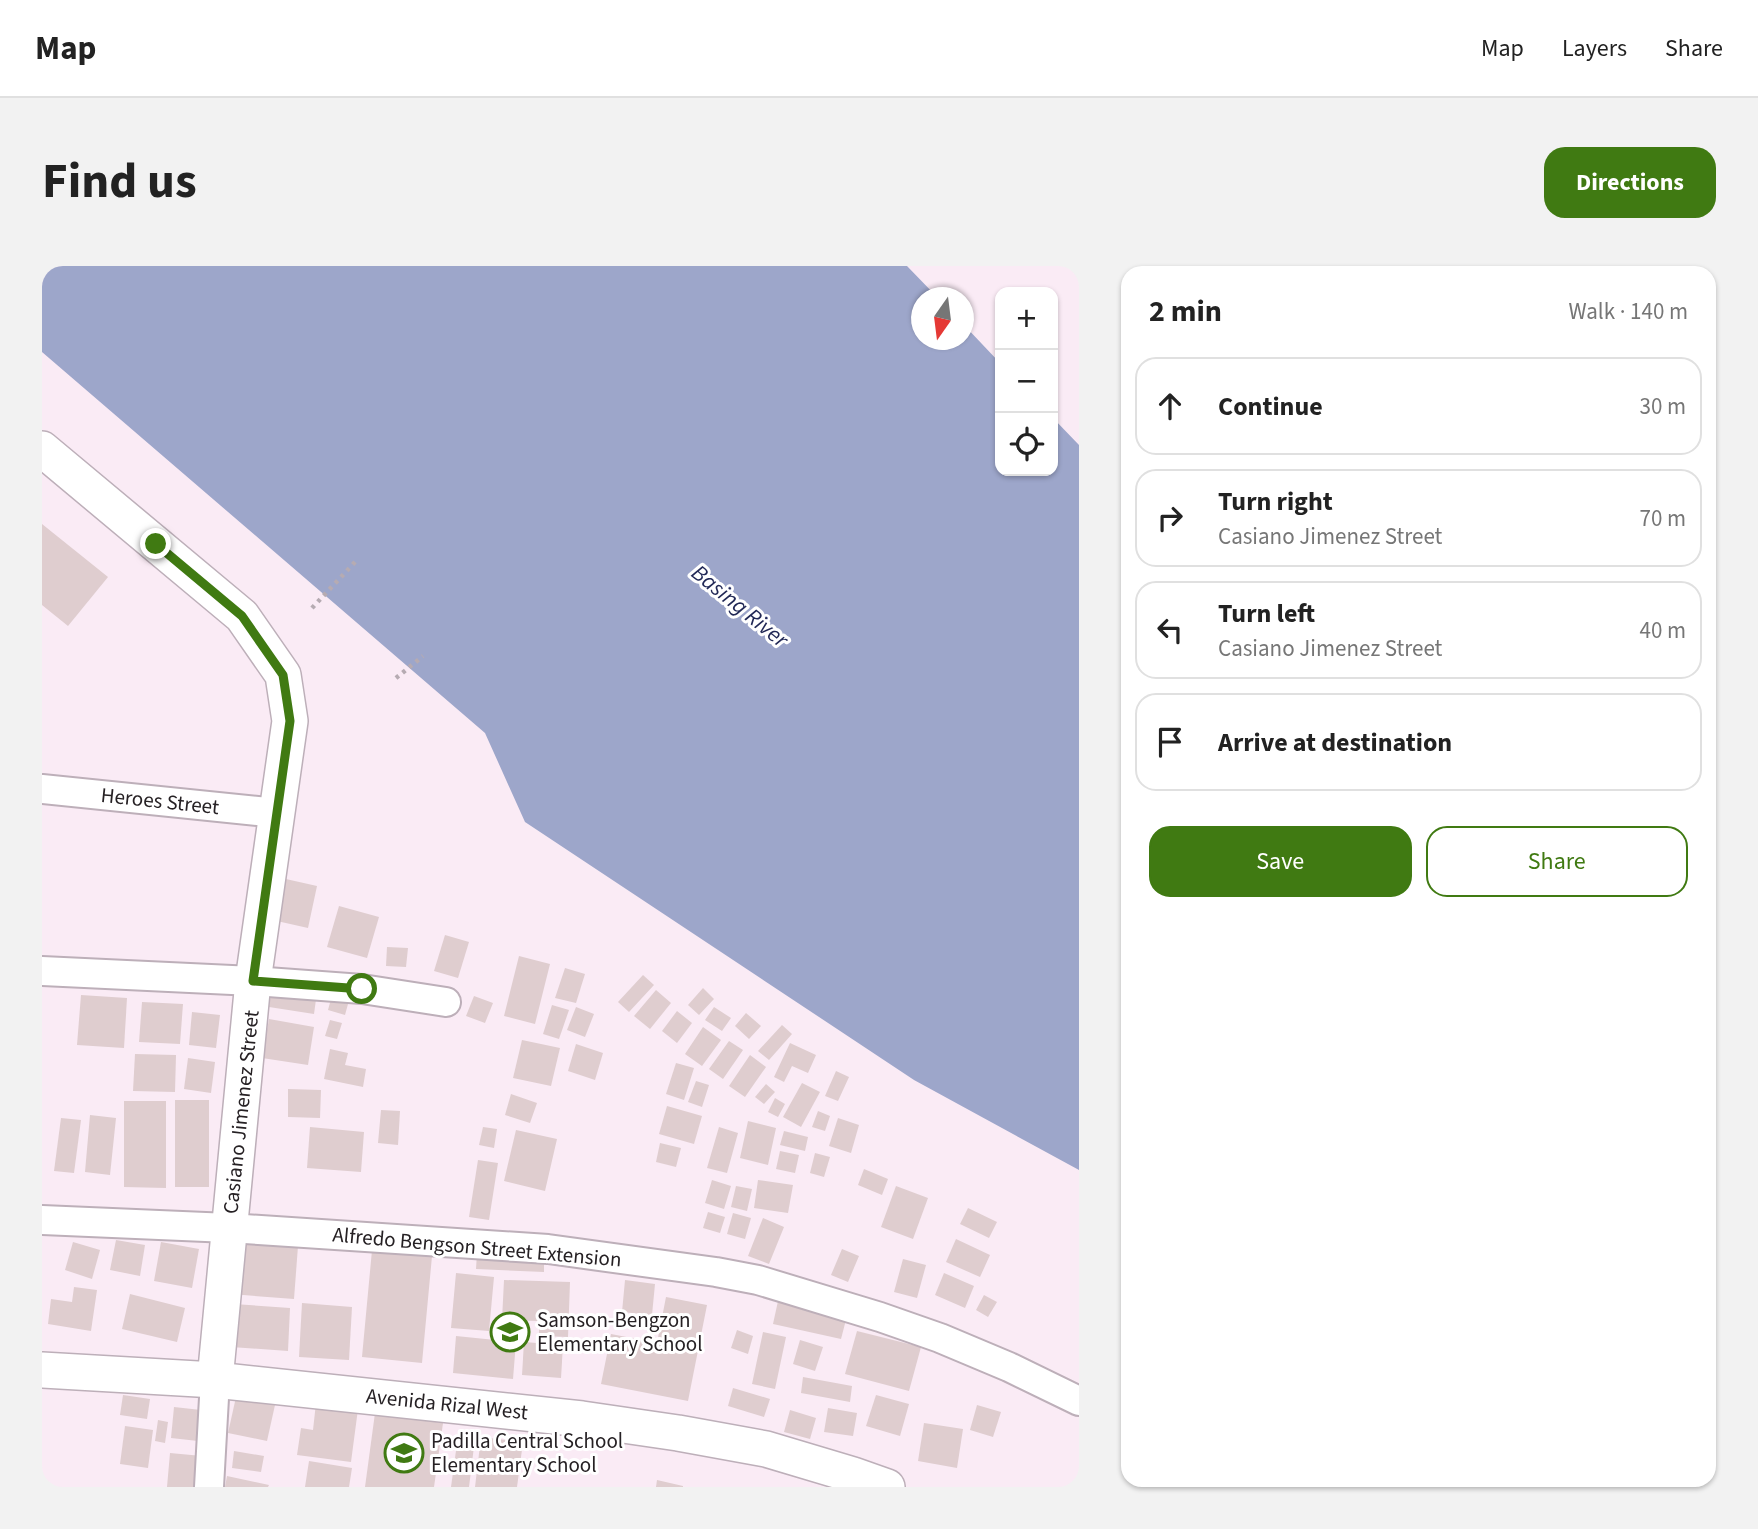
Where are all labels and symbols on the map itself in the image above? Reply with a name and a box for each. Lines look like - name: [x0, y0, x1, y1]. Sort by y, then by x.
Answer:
- north arrow: [911, 287, 974, 350]
- route end: [140, 528, 171, 559]
- water label: Basing River: [684, 557, 796, 656]
- street label: Heroes Street: [99, 780, 221, 822]
- route start: [346, 973, 377, 1004]
- street label: Casiano Jimenez Street: [215, 1009, 267, 1215]
- street label: Alfredo Bengson Street Extension: [331, 1219, 623, 1275]
- place label: Samson-Bengzon Elementary School: [537, 1305, 703, 1359]
- school or university icon: Samson-Bengzon Elementary School: [489, 1311, 531, 1353]
- street label: Avenida Rizal West: [365, 1381, 529, 1427]
- place label: Padilla Central School Elementary School: [431, 1426, 623, 1480]
- school or university icon: Padilla Central School Elementary School: [383, 1432, 425, 1474]

